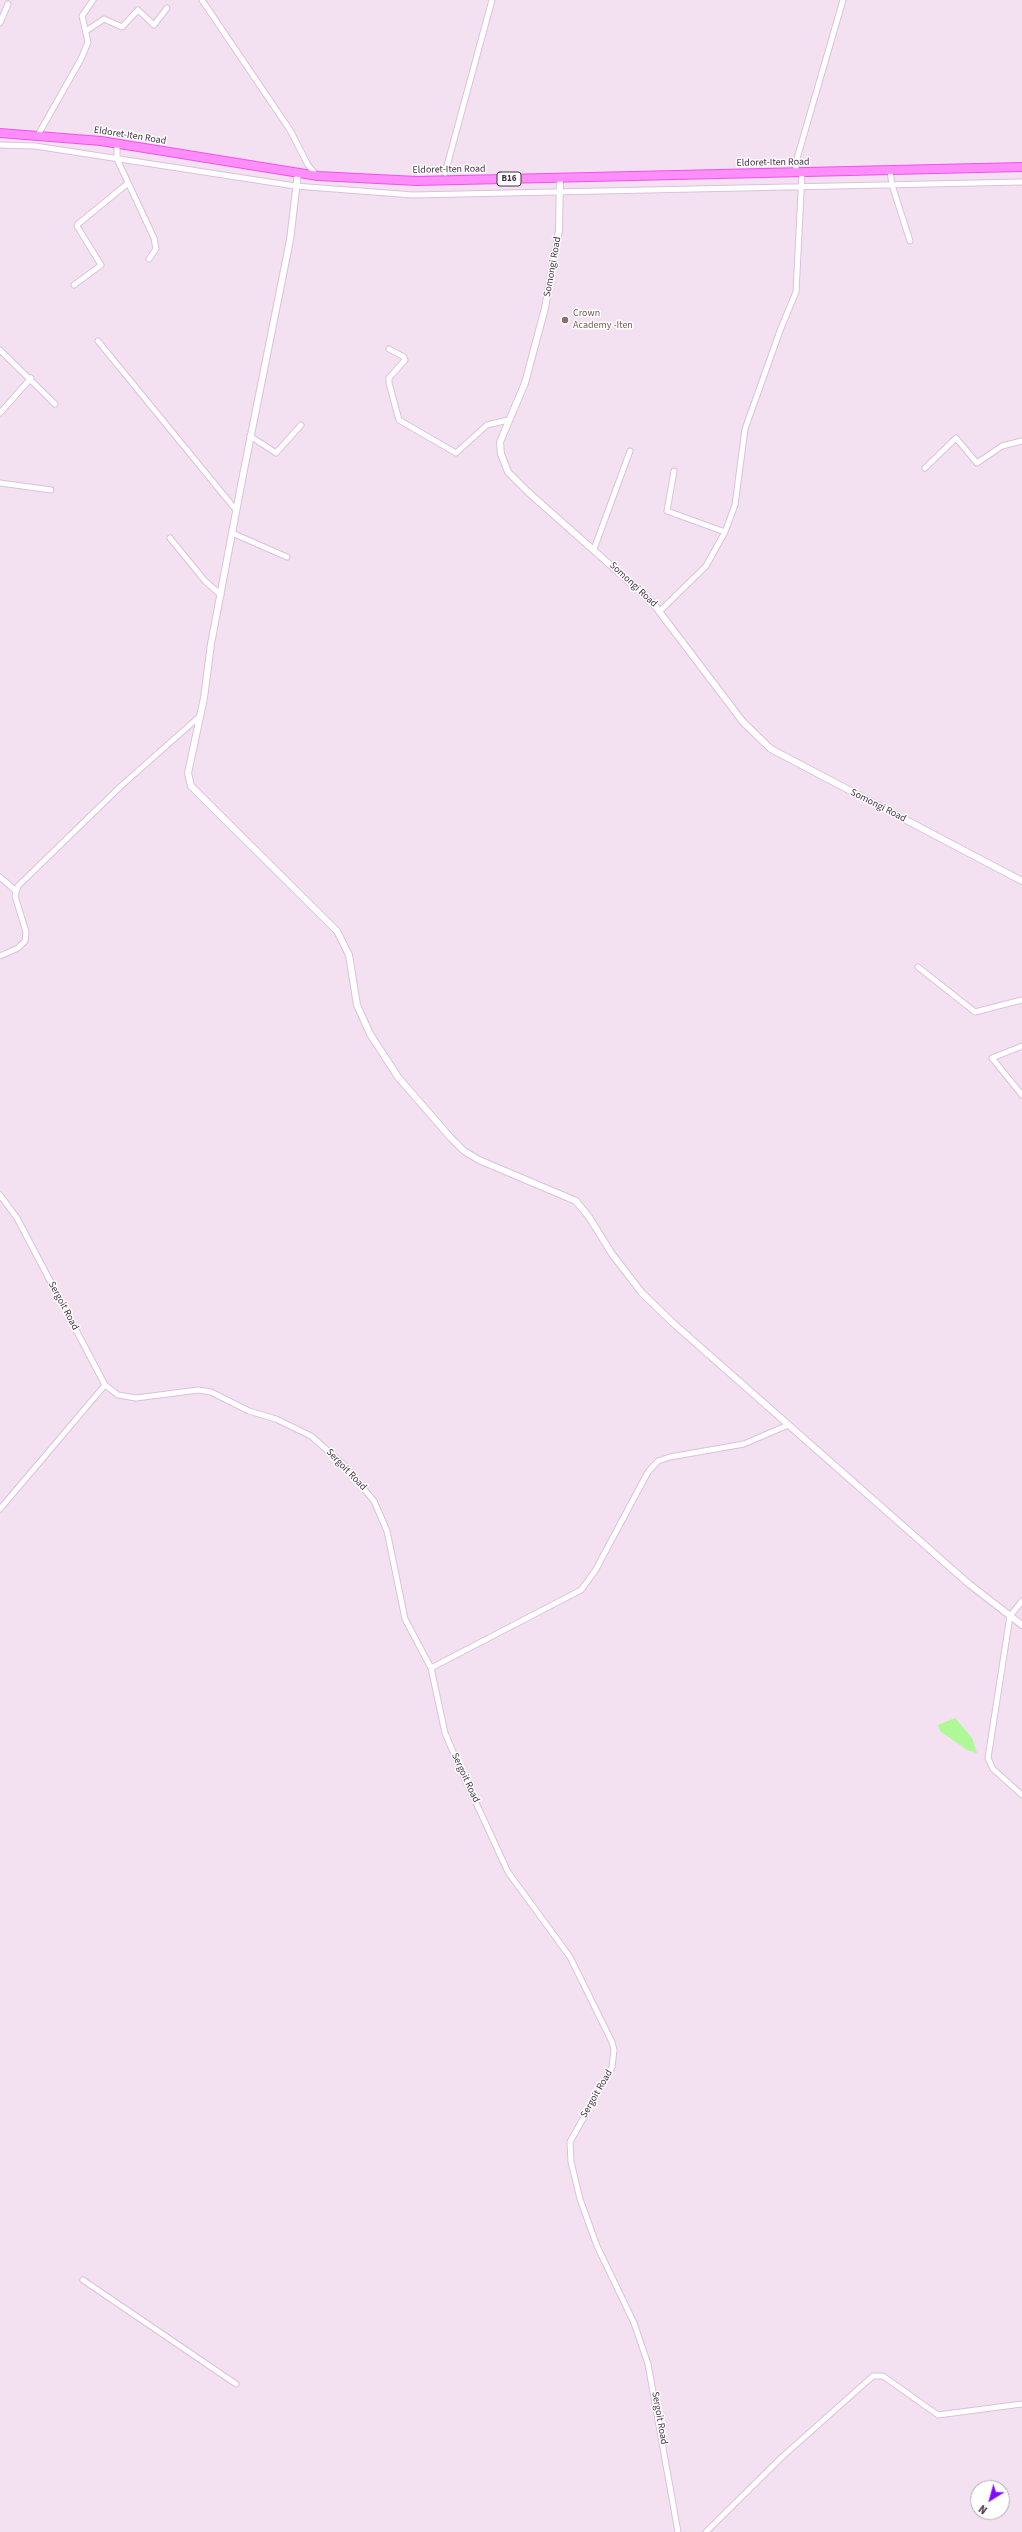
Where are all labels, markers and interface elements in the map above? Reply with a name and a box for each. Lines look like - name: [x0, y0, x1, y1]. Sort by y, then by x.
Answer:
- street label: Eldoret-Iten Road: [93, 124, 167, 148]
- street label: Eldoret-Iten Road: [736, 156, 810, 170]
- street label: Eldoret-Iten Road: [412, 163, 486, 177]
- road number: B16: [497, 172, 521, 186]
- street label: Somongi Road: [542, 236, 564, 298]
- place label: Crown Academy -Iten: [573, 308, 633, 332]
- marker: Crown Academy -Iten: [560, 315, 570, 325]
- street label: Somongi Road: [607, 560, 659, 610]
- street label: Somongi Road: [848, 787, 908, 825]
- street label: Sergoit Road: [45, 1280, 81, 1332]
- street label: Sergoit Road: [323, 1447, 369, 1493]
- street label: Sergoit Road: [448, 1751, 482, 1805]
- street label: Sergoit Road: [578, 2068, 616, 2120]
- street label: Sergoit Road: [648, 2391, 670, 2445]
- north arrow: [970, 2480, 1010, 2520]
- text: N: [976, 2501, 991, 2517]

